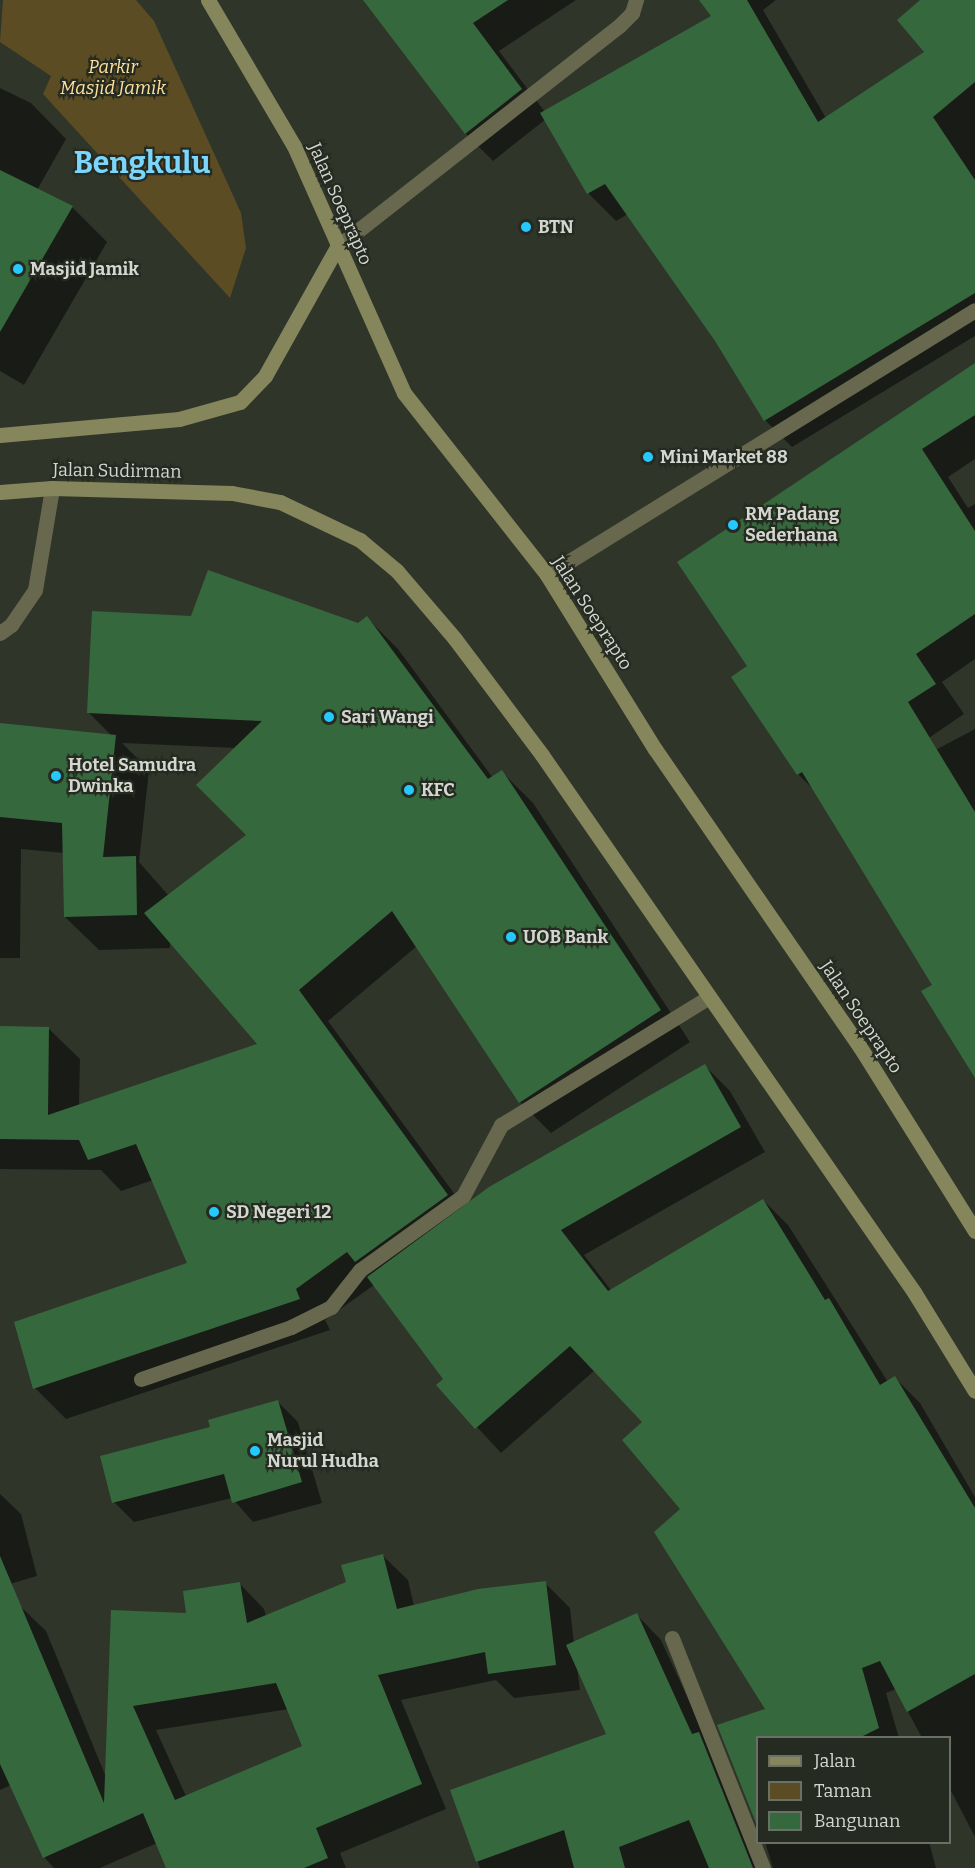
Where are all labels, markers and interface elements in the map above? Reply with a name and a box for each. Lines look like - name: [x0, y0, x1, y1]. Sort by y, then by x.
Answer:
- park label: Parkir Masjid Jamik: [60, 57, 166, 100]
- street label: Jalan Soeprapto: [303, 140, 377, 268]
- district label: Bengkulu: [74, 145, 210, 181]
- place label: BTN: [538, 216, 574, 238]
- marker: BTN: [519, 220, 533, 234]
- place label: Masjid Jamik: [30, 258, 139, 280]
- marker: Masjid Jamik: [11, 262, 25, 276]
- place label: Mini Market 88: [660, 446, 788, 468]
- marker: Mini Market 88: [641, 450, 655, 464]
- street label: Jalan Sudirman: [52, 459, 182, 483]
- place label: RM Padang Sederhana: [745, 504, 839, 546]
- marker: RM Padang Sederhana: [726, 518, 740, 532]
- street label: Jalan Soeprapto: [547, 552, 637, 674]
- place label: Sari Wangi: [341, 706, 434, 728]
- marker: Sari Wangi: [322, 710, 336, 724]
- place label: Hotel Samudra Dwinka: [68, 755, 196, 798]
- marker: Hotel Samudra Dwinka: [49, 769, 63, 783]
- place label: KFC: [421, 779, 455, 801]
- marker: KFC: [402, 783, 416, 797]
- place label: UOB Bank: [523, 926, 608, 948]
- marker: UOB Bank: [504, 930, 518, 944]
- street label: Jalan Soeprapto: [815, 957, 907, 1077]
- place label: SD Negeri 12: [226, 1201, 331, 1223]
- marker: SD Negeri 12: [207, 1205, 221, 1219]
- place label: Masjid Nurul Hudha: [267, 1430, 379, 1472]
- marker: Masjid Nurul Hudha: [248, 1444, 262, 1458]
- legend: [756, 1736, 951, 1844]
- text: Jalan: [814, 1750, 856, 1772]
- text: Taman: [814, 1780, 872, 1802]
- text: Bangunan: [814, 1810, 900, 1832]

